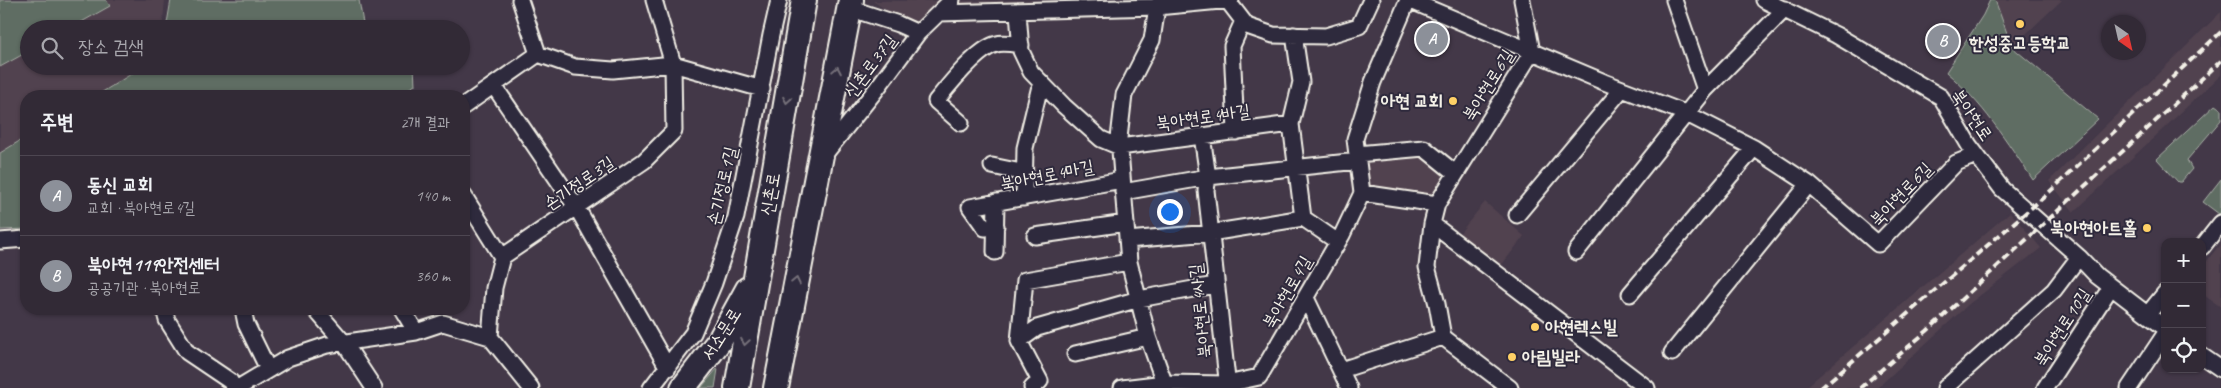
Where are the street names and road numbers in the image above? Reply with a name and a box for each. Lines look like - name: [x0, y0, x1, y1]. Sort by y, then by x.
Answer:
- street label: 신촌로37길: [839, 29, 901, 102]
- street label: 북아현로6길: [1457, 45, 1519, 125]
- street label: 북아현로: [1947, 85, 1997, 145]
- street label: 북아현로4바길: [1154, 99, 1252, 135]
- street label: 손기정로1길: [702, 144, 742, 228]
- street label: 손기정로3길: [539, 151, 619, 215]
- street label: 북아현로4마길: [998, 155, 1096, 195]
- street label: 북아현로6길: [1865, 157, 1937, 231]
- street label: 신촌로: [755, 171, 785, 217]
- street label: 북아현로4길: [1257, 251, 1317, 332]
- street label: 북아현로4사길: [1184, 262, 1216, 359]
- street label: 북아현로10길: [2029, 283, 2096, 370]
- street label: 서소문로: [696, 304, 746, 364]

